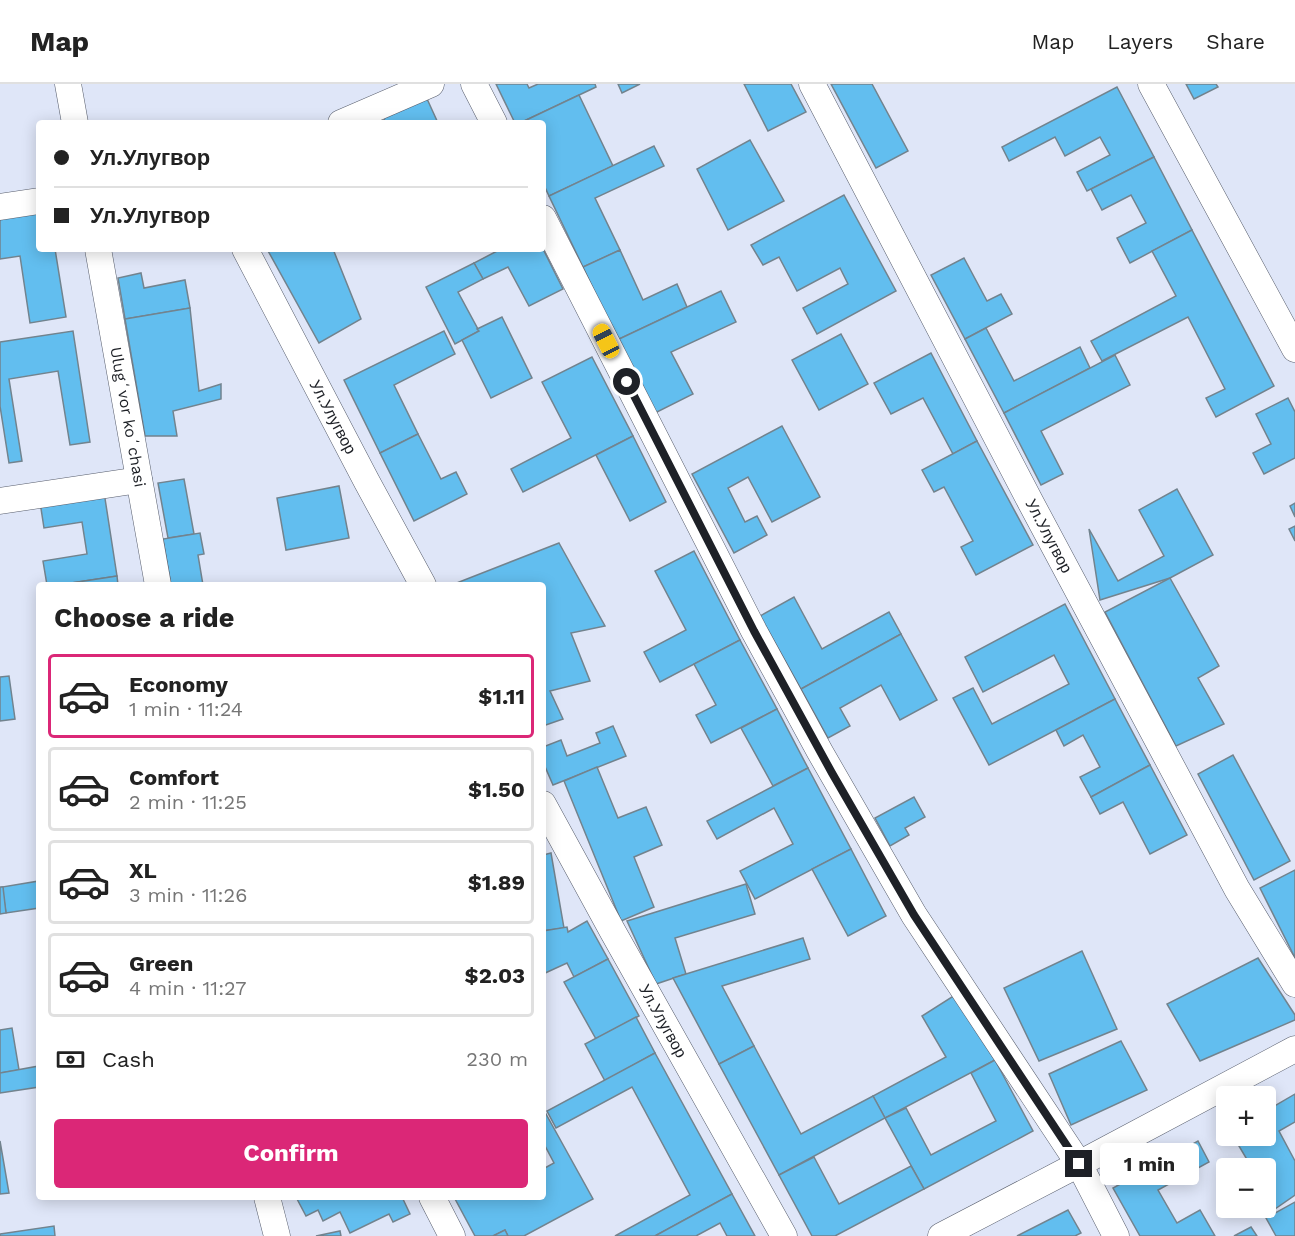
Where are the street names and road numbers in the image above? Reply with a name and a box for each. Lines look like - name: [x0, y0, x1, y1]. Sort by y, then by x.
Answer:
- street label: Ulugʻvor koʻchasi: [106, 345, 150, 489]
- street label: Ул.Улугвор: [306, 377, 360, 457]
- street label: Ул.Улугвор: [1022, 496, 1076, 576]
- street label: Ул.Улугвор: [635, 981, 691, 1061]

